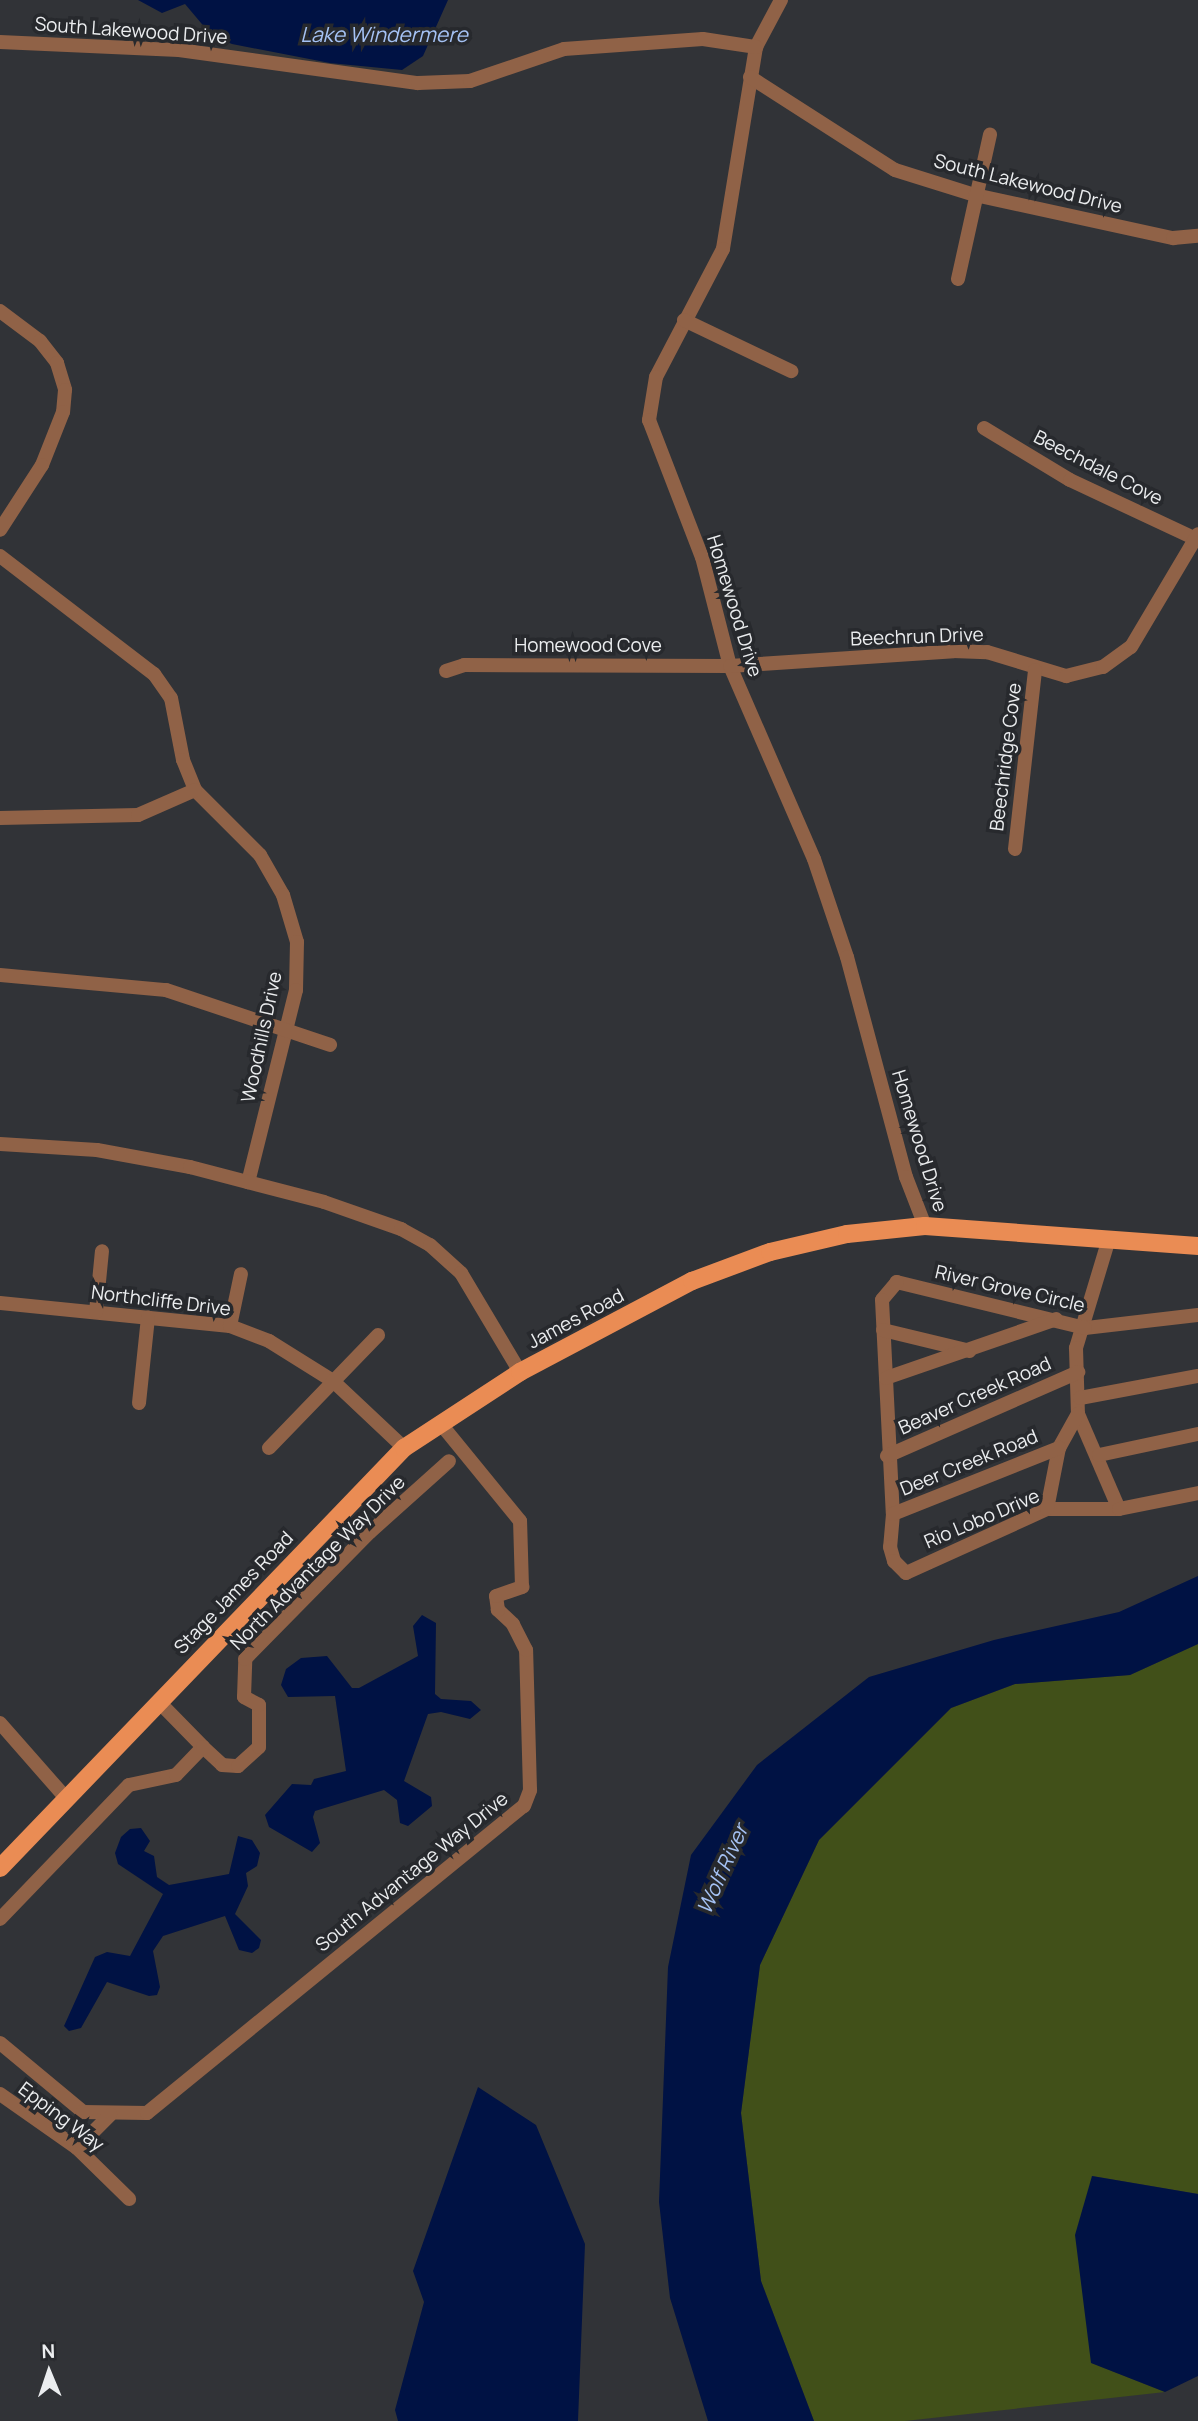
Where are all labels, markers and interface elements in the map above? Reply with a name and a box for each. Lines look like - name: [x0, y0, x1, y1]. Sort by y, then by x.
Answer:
- street label: South Lakewood Drive: [34, 13, 228, 49]
- water label: Lake Windermere: [300, 21, 468, 47]
- street label: South Lakewood Drive: [931, 150, 1125, 218]
- street label: Beechdale Cove: [1030, 426, 1166, 510]
- street label: Homewood Drive: [702, 532, 766, 680]
- street label: Beechrun Drive: [850, 623, 984, 651]
- street label: Homewood Cove: [514, 635, 662, 657]
- street label: Beechridge Cove: [986, 682, 1026, 832]
- street label: Woodhills Drive: [237, 970, 287, 1104]
- street label: Homewood Drive: [887, 1067, 951, 1215]
- street label: River Grove Circle: [933, 1261, 1087, 1317]
- street label: Northcliffe Drive: [90, 1281, 232, 1321]
- street label: James Road: [524, 1284, 628, 1354]
- street label: Beaver Creek Road: [895, 1352, 1055, 1440]
- street label: Deer Creek Road: [897, 1425, 1041, 1501]
- street label: North Advantage Way Drive: [226, 1471, 410, 1655]
- street label: Rio Lobo Drive: [921, 1484, 1043, 1554]
- street label: Stage James Road: [170, 1527, 298, 1659]
- street label: South Advantage Way Drive: [311, 1787, 513, 1957]
- water label: Wolf River: [691, 1820, 753, 1918]
- street label: Epping Way: [14, 2077, 108, 2157]
- north arrow: [14, 2337, 84, 2407]
- text: N: [41, 2338, 56, 2364]

